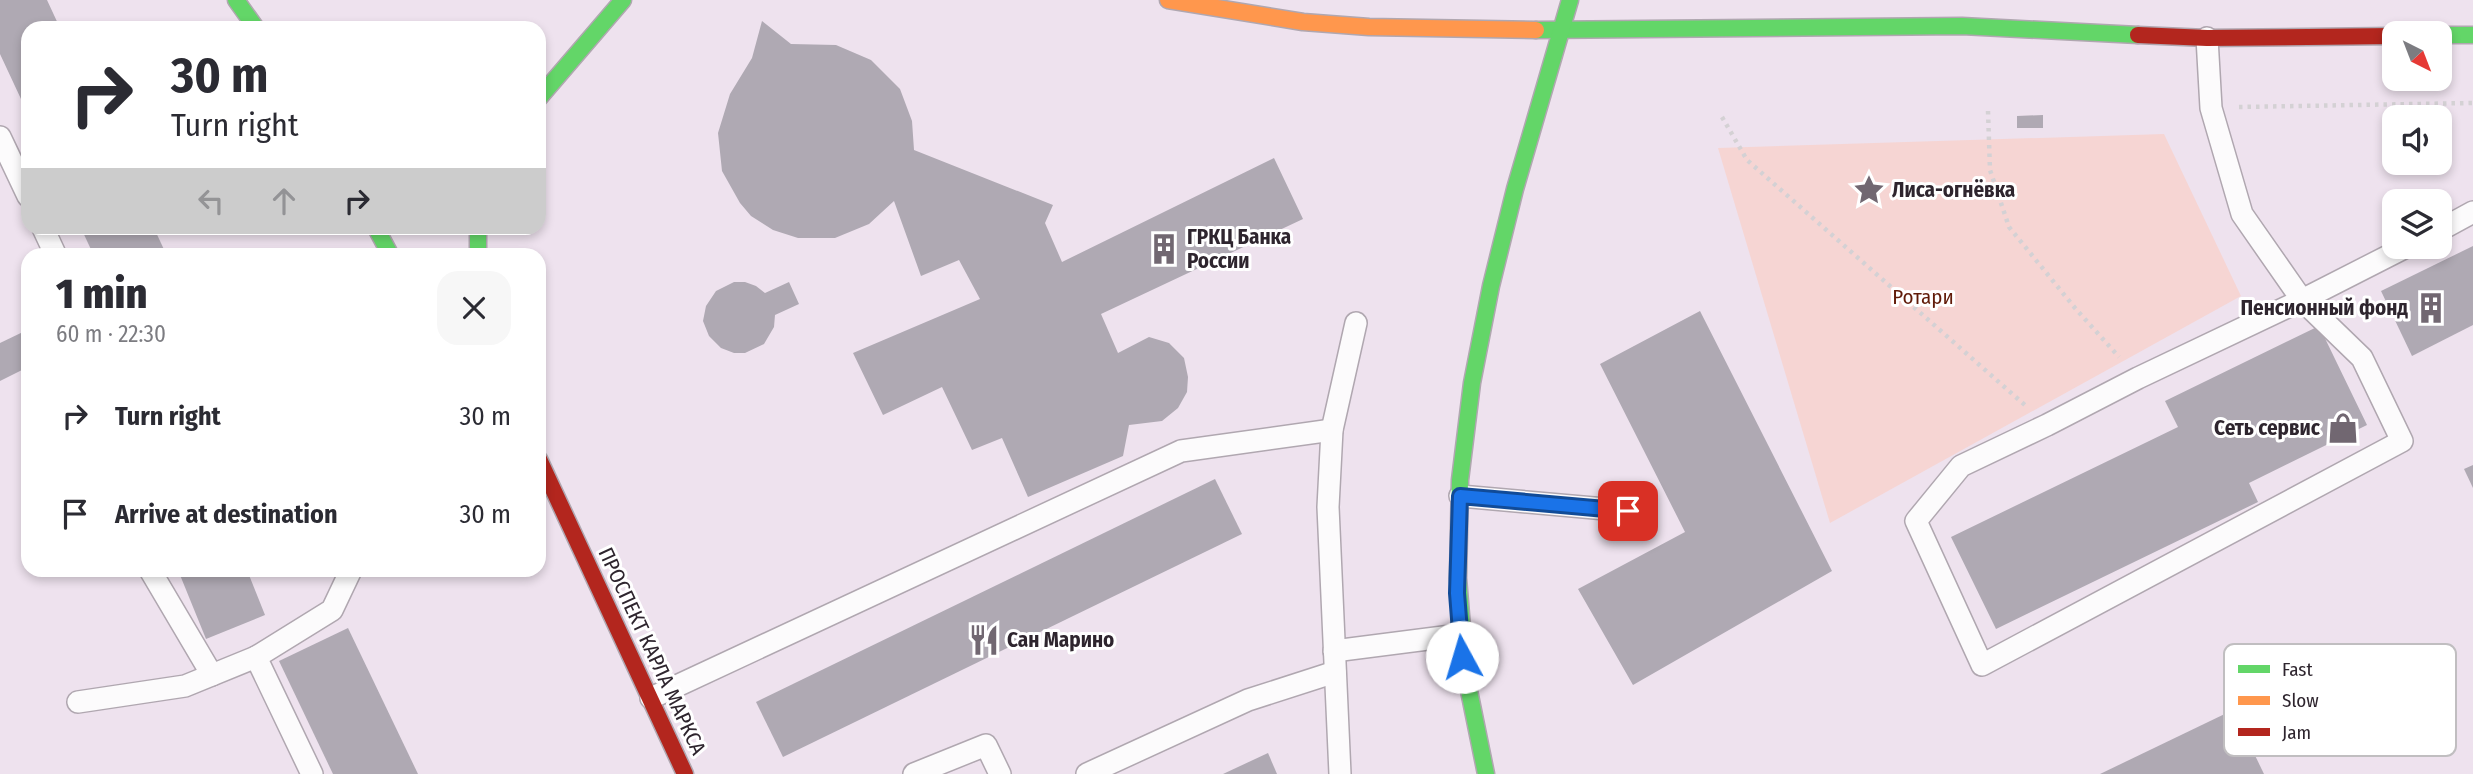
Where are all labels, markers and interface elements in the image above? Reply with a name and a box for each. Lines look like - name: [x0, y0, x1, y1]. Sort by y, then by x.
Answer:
- north arrow: [2382, 21, 2452, 91]
- map controls: [2382, 21, 2452, 259]
- text: 30 m: [171, 46, 269, 105]
- icon: right: [56, 49, 147, 140]
- button: sound: [2382, 105, 2452, 175]
- text: Turn right: [171, 106, 298, 144]
- place icon: Лиса-огнёвка: [1852, 173, 1886, 207]
- place label: Лиса-огнёвка: [1892, 177, 2015, 203]
- icon: left: [192, 182, 230, 220]
- icon: ahead: [265, 182, 303, 220]
- icon: right: [338, 182, 376, 220]
- button: layers: [2382, 189, 2452, 259]
- place label: ГРКЦ Банка России: [1187, 224, 1291, 274]
- building icon: ГРКЦ Банка России: [1147, 232, 1181, 266]
- text: 1 min: [56, 269, 147, 319]
- button: close: [437, 271, 511, 345]
- park label: Ротари: [1892, 284, 1954, 310]
- building icon: Пенсионный фонд: [2414, 291, 2448, 325]
- place label: Пенсионный фонд: [2240, 295, 2408, 321]
- text: 60 m · 22:30: [56, 320, 166, 348]
- icon: right: [56, 397, 94, 435]
- text: Turn right: [115, 401, 221, 432]
- text: 30 m: [460, 401, 511, 432]
- shop icon: Сеть сервис: [2326, 411, 2360, 445]
- place label: Сеть сервис: [2214, 415, 2321, 441]
- pin: [1598, 481, 1658, 541]
- icon: arrive: [1609, 492, 1647, 530]
- icon: arrive: [56, 495, 94, 533]
- text: Arrive at destination: [115, 499, 338, 530]
- text: 30 m: [460, 499, 511, 530]
- street label: ПРОСПЕКТ КАРЛА МАРКСА: [593, 543, 711, 759]
- position arrow: [1425, 620, 1499, 694]
- restaurant icon: Сан Марино: [967, 623, 1001, 657]
- place label: Сан Марино: [1007, 627, 1114, 653]
- legend: [2224, 644, 2456, 756]
- text: Fast: [2282, 658, 2313, 681]
- text: Slow: [2282, 689, 2319, 712]
- text: Jam: [2282, 721, 2311, 744]

